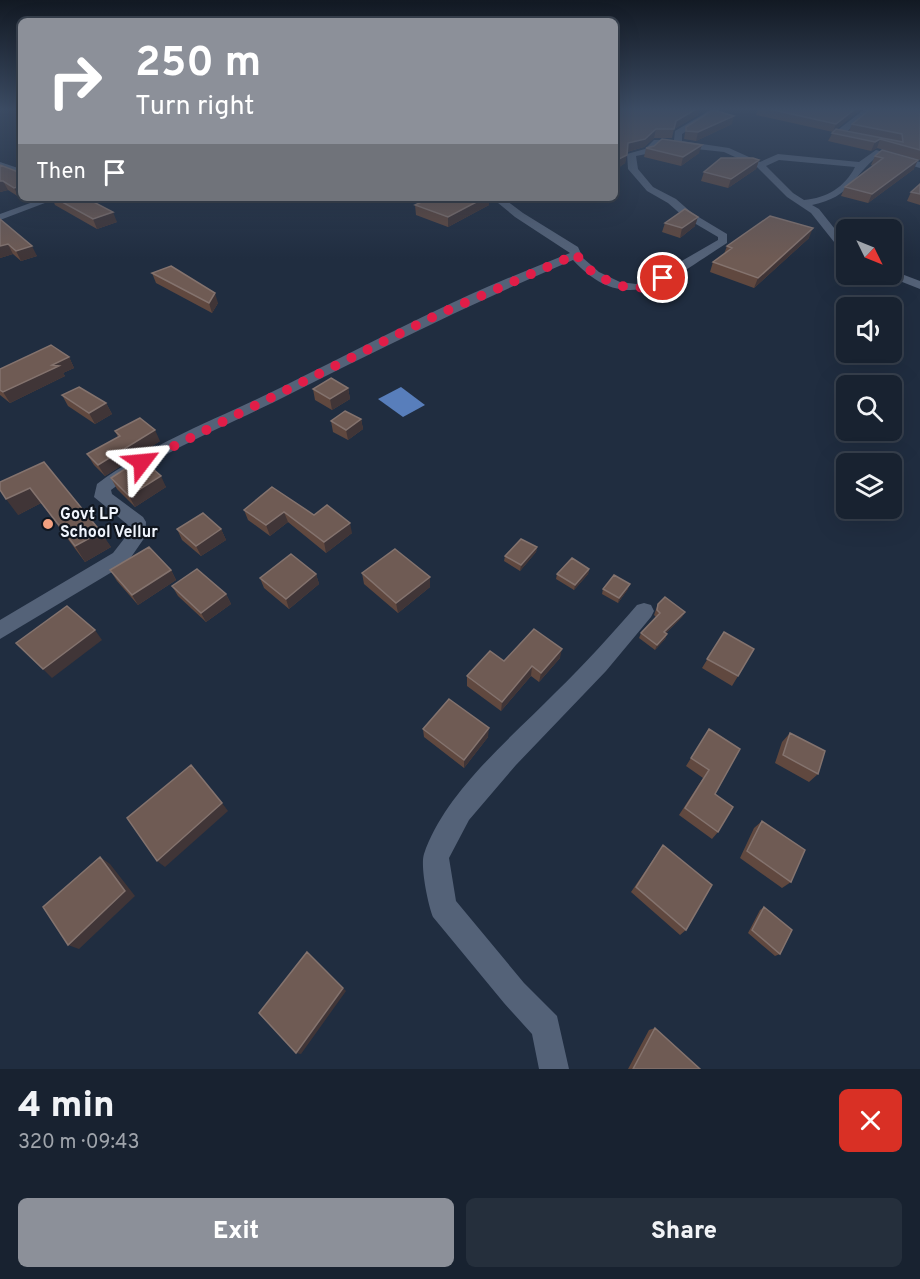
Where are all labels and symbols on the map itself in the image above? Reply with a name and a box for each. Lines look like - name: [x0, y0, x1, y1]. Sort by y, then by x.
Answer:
- north arrow: [836, 219, 902, 285]
- pin: [637, 252, 688, 303]
- position arrow: [110, 430, 174, 494]
- place label: Govt LP School Vellur: [60, 505, 158, 543]
- marker: Govt LP School Vellur: [41, 517, 55, 531]

